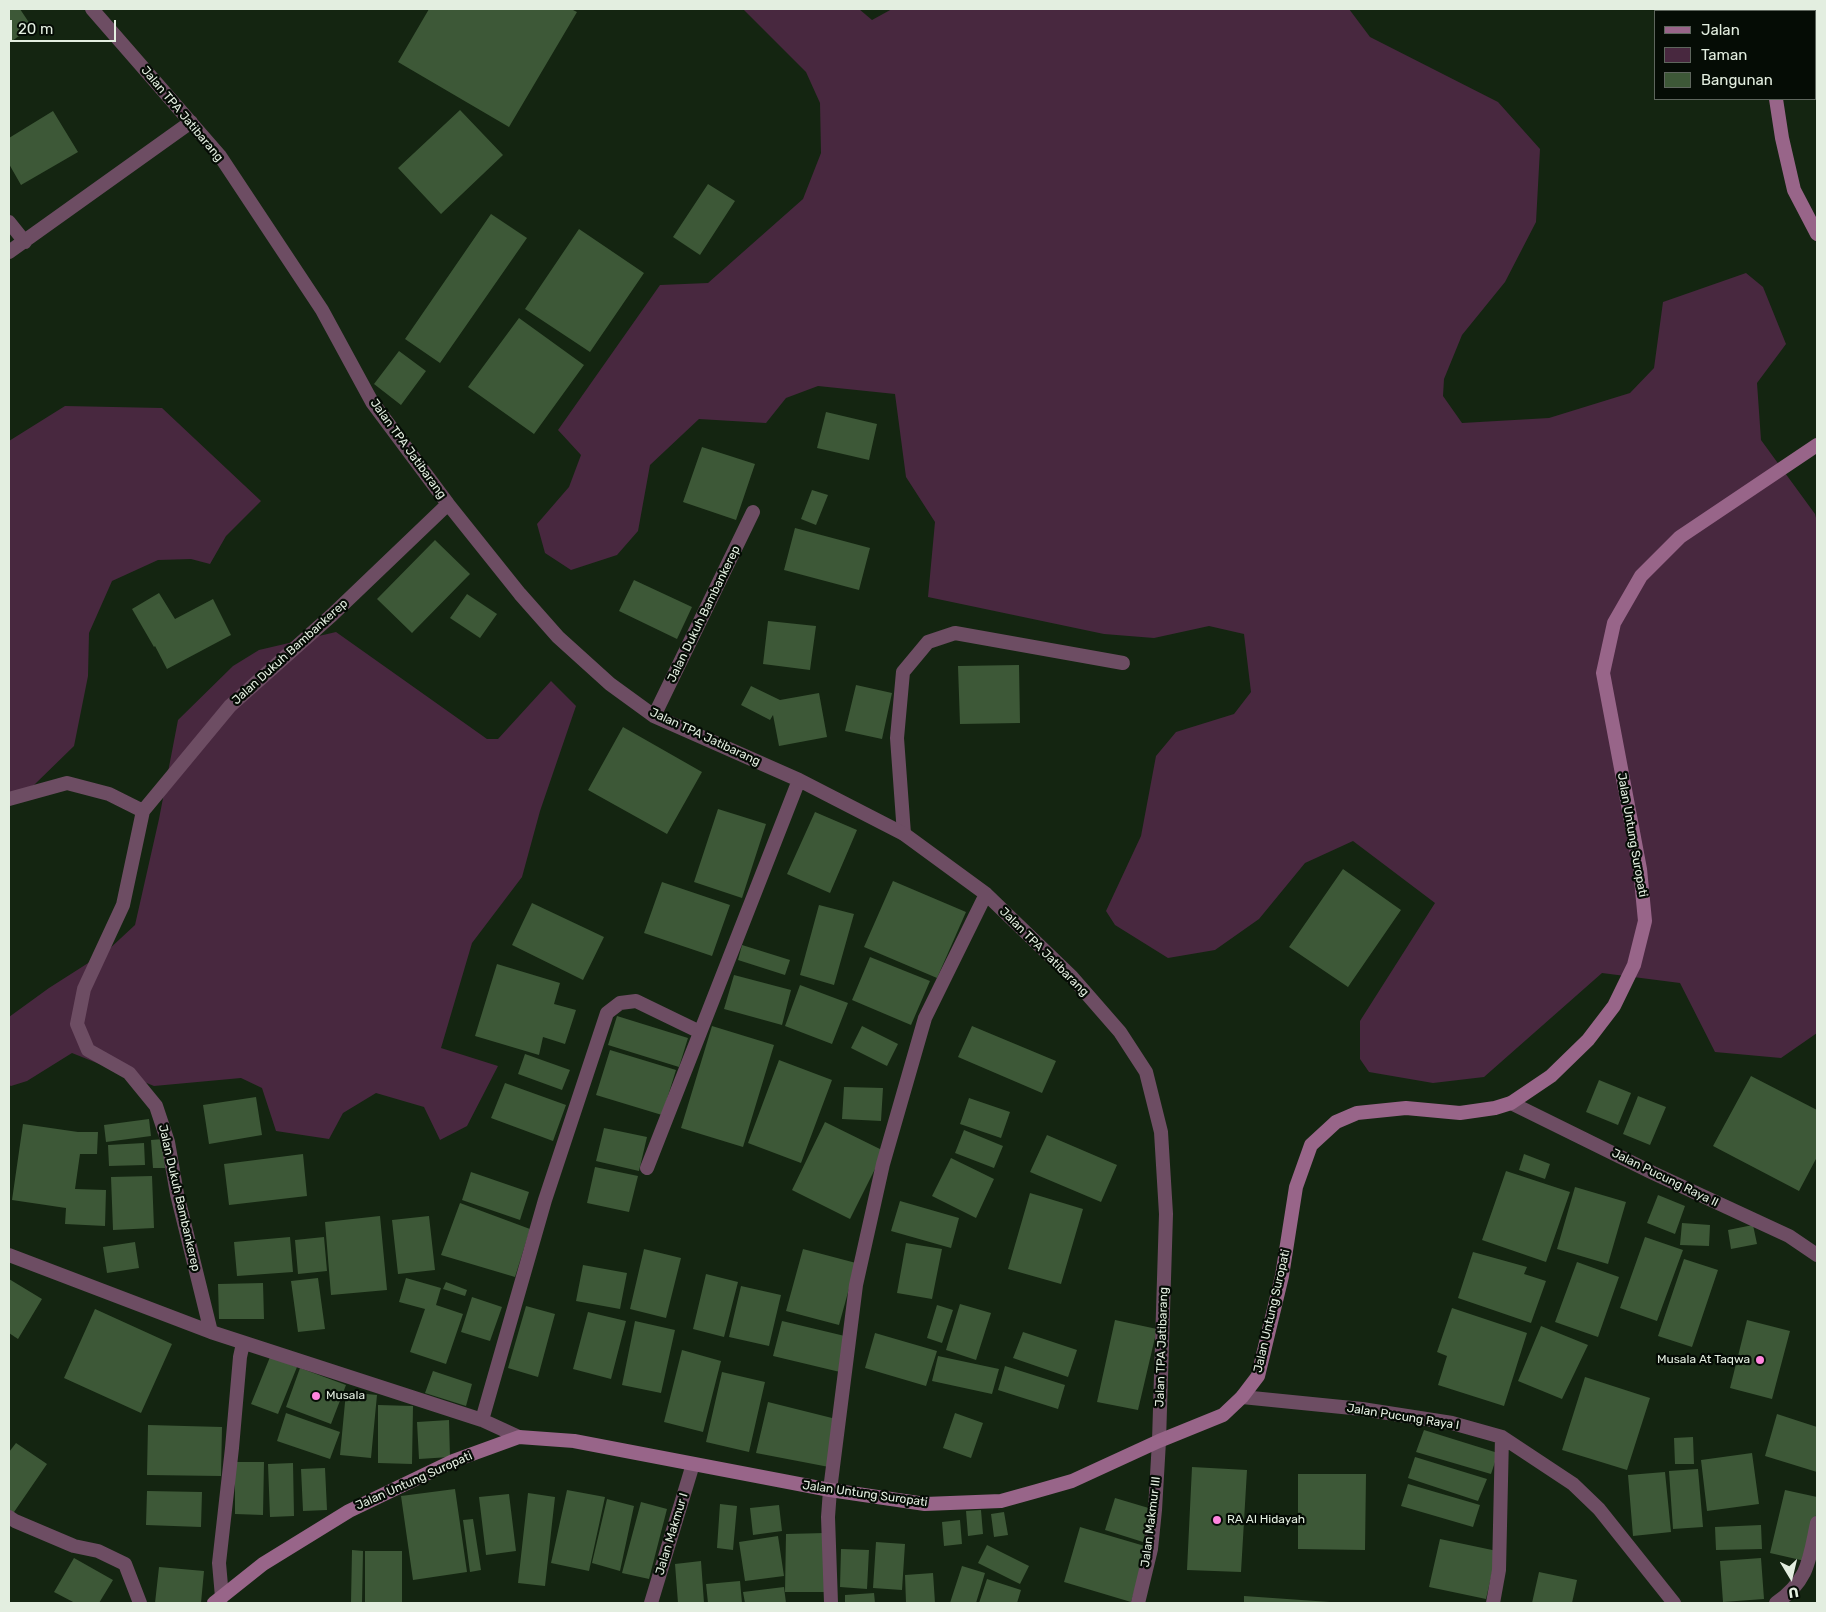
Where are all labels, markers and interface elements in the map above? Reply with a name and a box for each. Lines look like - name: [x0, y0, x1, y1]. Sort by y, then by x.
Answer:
- scale bar: [12, 10, 119, 42]
- legend: [1654, 10, 1816, 100]
- text: 20 m: [18, 20, 53, 38]
- text: Jalan: [1701, 21, 1740, 39]
- text: Taman: [1701, 46, 1747, 64]
- street label: Jalan TPA Jatibarang: [138, 63, 226, 165]
- text: Bangunan: [1701, 71, 1773, 89]
- street label: Jalan TPA Jatibarang: [367, 396, 449, 502]
- street label: Jalan Dukuh Bambankerep: [665, 543, 743, 685]
- street label: Jalan Dukuh Bambankerep: [229, 596, 351, 708]
- street label: Jalan TPA Jatibarang: [648, 705, 762, 769]
- street label: Jalan Untung Suropati: [1614, 772, 1650, 898]
- street label: Jalan TPA Jatibarang: [996, 904, 1092, 1000]
- street label: Jalan Dukuh Bambankerep: [155, 1123, 203, 1273]
- street label: Jalan Pucung Raya II: [1609, 1146, 1721, 1210]
- street label: Jalan Untung Suropati: [1251, 1248, 1293, 1374]
- street label: Jalan TPA Jatibarang: [1153, 1287, 1171, 1407]
- place label: Musala At Taqwa: [1657, 1353, 1750, 1367]
- marker: Musala At Taqwa: [1754, 1354, 1766, 1366]
- place label: Musala: [326, 1389, 365, 1403]
- marker: Musala: [310, 1390, 322, 1402]
- street label: Jalan Pucung Raya I: [1346, 1401, 1460, 1433]
- street label: Jalan Untung Suropati: [353, 1449, 475, 1513]
- street label: Jalan Makmur III: [1138, 1476, 1164, 1568]
- street label: Jalan Untung Suropati: [802, 1478, 928, 1510]
- street label: Jalan Makmur I: [653, 1491, 691, 1577]
- place label: RA Al Hidayah: [1227, 1513, 1305, 1527]
- marker: RA Al Hidayah: [1211, 1514, 1223, 1526]
- north arrow: [1766, 1552, 1816, 1602]
- text: U: [1787, 1583, 1800, 1601]

